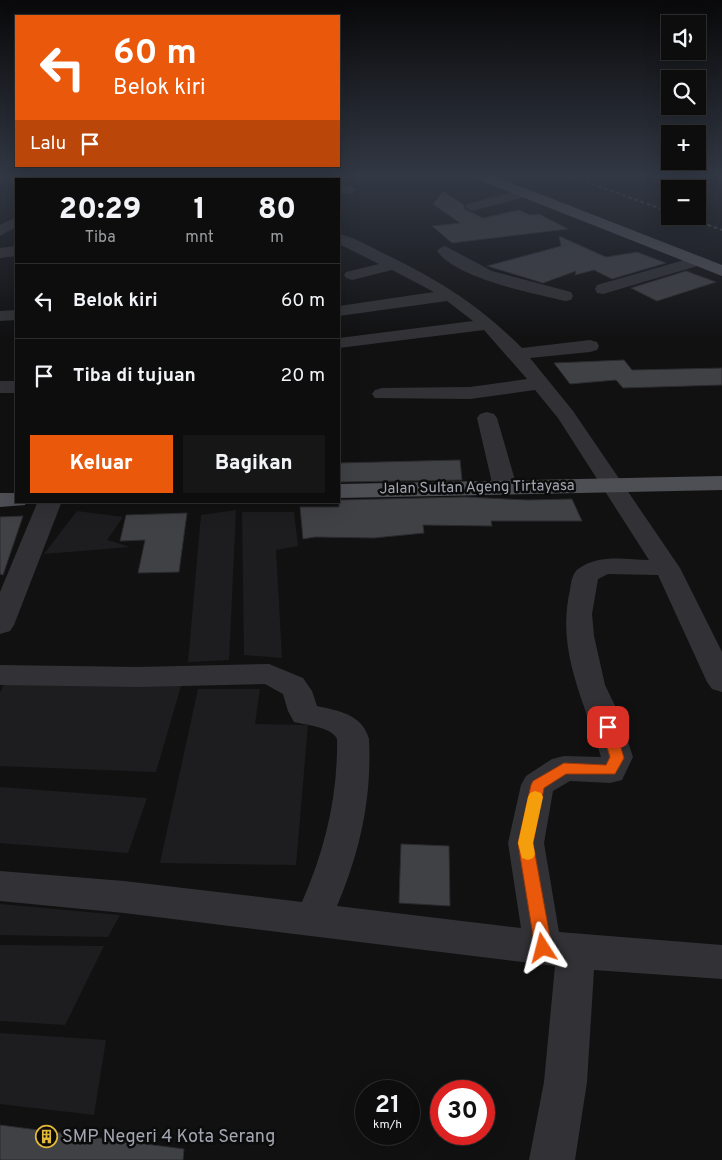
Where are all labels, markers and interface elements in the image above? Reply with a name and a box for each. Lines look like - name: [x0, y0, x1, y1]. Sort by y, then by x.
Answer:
- map controls: [661, 15, 706, 225]
- button: sound: [661, 15, 706, 60]
- text: 60 m: [113, 32, 197, 76]
- icon: left: [30, 35, 95, 100]
- button: search: [661, 70, 706, 115]
- text: Belok kiri: [113, 75, 206, 102]
- button: +: [661, 125, 706, 170]
- icon: arrive: [76, 130, 104, 158]
- text: Lalu: [30, 132, 66, 156]
- button: −: [661, 180, 706, 225]
- text: 20:29: [59, 192, 141, 229]
- text: 1: [193, 192, 206, 229]
- text: 80: [258, 192, 296, 229]
- text: Tiba: [85, 228, 116, 248]
- text: mnt: [185, 228, 214, 248]
- text: m: [270, 228, 284, 248]
- icon: left: [30, 287, 58, 315]
- text: Belok kiri: [73, 289, 158, 313]
- text: 60 m: [281, 289, 325, 313]
- icon: arrive: [30, 362, 58, 390]
- text: Tiba di tujuan: [73, 364, 196, 388]
- text: 20 m: [281, 364, 325, 388]
- button: Keluar: [30, 435, 173, 493]
- button: Bagikan: [183, 435, 325, 493]
- street label: Jalan Sultan Ageng Tirtayasa: [379, 477, 575, 499]
- pin: [587, 706, 629, 748]
- icon: arrive: [594, 713, 622, 741]
- position arrow: [516, 921, 568, 973]
- speed limit sign: 30: [430, 1080, 495, 1145]
- text: 21: [375, 1090, 400, 1122]
- text: km/h: [373, 1117, 402, 1133]
- building icon: SMP Negeri 4 Kota Serang: [34, 1125, 58, 1149]
- place label: SMP Negeri 4 Kota Serang: [62, 1126, 275, 1149]

